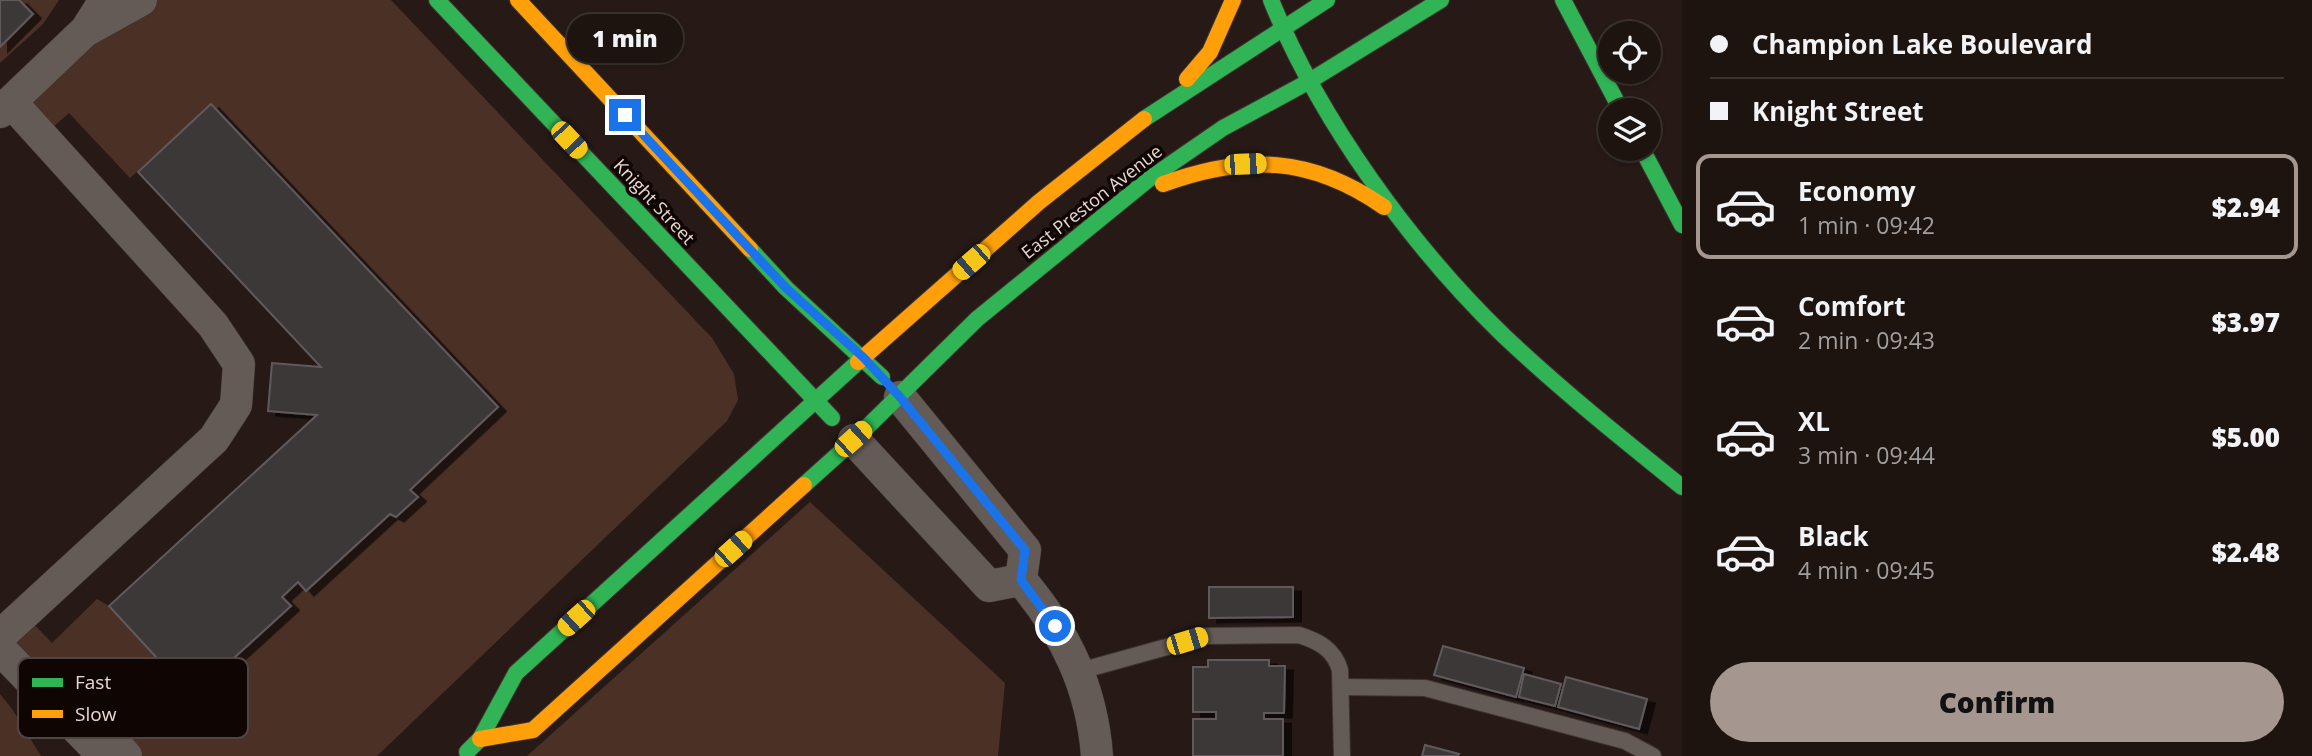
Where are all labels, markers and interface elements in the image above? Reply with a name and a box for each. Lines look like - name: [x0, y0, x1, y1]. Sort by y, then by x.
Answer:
- callout: 1 min: [567, 13, 683, 62]
- map controls: [1598, 21, 1661, 161]
- button: locate: [1598, 21, 1661, 84]
- text: 1 min: [592, 22, 658, 54]
- text: Champion Lake Boulevard: [1752, 26, 2093, 62]
- text: Knight Street: [1752, 93, 1924, 129]
- button: layers: [1598, 98, 1661, 161]
- route end: [609, 99, 641, 131]
- car: [547, 117, 592, 163]
- street label: East Preston Avenue: [1016, 139, 1167, 264]
- street label: Knight Street: [609, 153, 701, 249]
- car: [1224, 153, 1267, 175]
- text: Economy: [1798, 173, 1916, 209]
- icon: car: [1714, 175, 1777, 238]
- text: $2.94: [2212, 189, 2280, 225]
- text: 1 min · 09:42: [1798, 209, 1935, 241]
- car: [949, 240, 994, 284]
- text: Comfort: [1798, 288, 1905, 324]
- icon: car: [1714, 290, 1777, 353]
- text: $3.97: [2212, 304, 2280, 340]
- text: 2 min · 09:43: [1798, 324, 1935, 356]
- text: XL: [1798, 403, 1830, 439]
- icon: car: [1714, 405, 1777, 468]
- car: [831, 417, 876, 461]
- text: $5.00: [2212, 419, 2280, 455]
- text: 3 min · 09:44: [1798, 439, 1935, 471]
- text: Black: [1798, 518, 1869, 554]
- icon: car: [1714, 520, 1777, 583]
- car: [711, 527, 756, 571]
- text: $2.48: [2212, 534, 2280, 570]
- text: 4 min · 09:45: [1798, 554, 1935, 586]
- car: [554, 596, 599, 640]
- route start: [1039, 610, 1071, 642]
- car: [1164, 625, 1211, 657]
- legend: [18, 658, 248, 738]
- button: Confirm: [1710, 662, 2284, 742]
- text: Fast: [75, 669, 111, 695]
- text: Slow: [75, 701, 117, 727]

